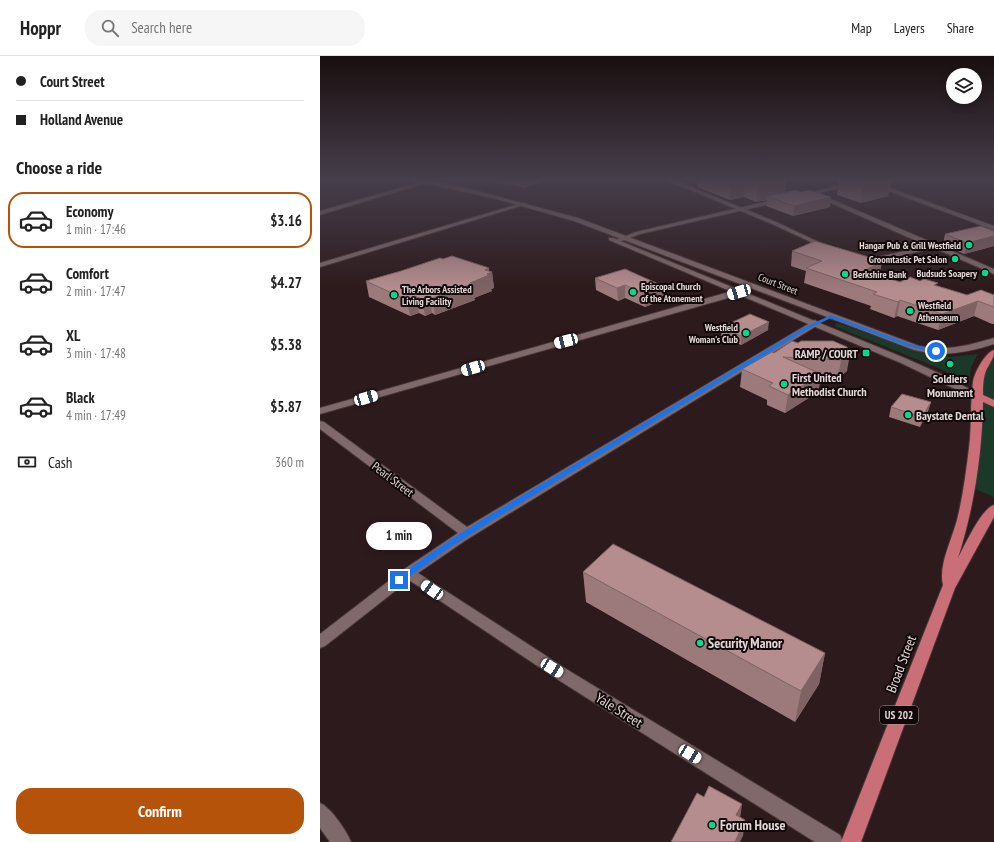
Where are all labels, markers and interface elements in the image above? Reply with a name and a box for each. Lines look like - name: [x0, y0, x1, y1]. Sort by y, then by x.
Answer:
- search box: [85, 10, 365, 46]
- text: Hoppr: [20, 16, 61, 40]
- icon: search: [99, 17, 121, 39]
- text: Search here: [131, 18, 192, 37]
- text: Map: [851, 19, 872, 37]
- text: Layers: [894, 19, 925, 37]
- text: Share: [947, 19, 974, 37]
- map controls: [946, 68, 982, 104]
- button: layers: [946, 68, 982, 104]
- text: Court Street: [40, 72, 105, 91]
- text: Holland Avenue: [40, 110, 123, 129]
- text: Choose a ride: [16, 156, 102, 179]
- icon: car: [18, 202, 54, 238]
- text: Economy: [66, 202, 114, 221]
- text: $3.16: [270, 211, 302, 230]
- text: 1 min · 17:46: [66, 221, 126, 238]
- place label: Hangar Pub & Grill Westfield: [859, 239, 962, 252]
- marker: Hangar Pub & Grill Westfield: [964, 240, 974, 250]
- place label: Groomtastic Pet Salon: [869, 253, 947, 266]
- marker: Groomtastic Pet Salon: [950, 254, 960, 264]
- icon: car: [18, 264, 54, 300]
- text: Comfort: [66, 264, 109, 283]
- place label: Budsuds Soapery: [917, 267, 978, 280]
- place label: Berkshire Bank: [853, 268, 907, 281]
- marker: Budsuds Soapery: [980, 268, 990, 278]
- marker: Berkshire Bank: [840, 269, 850, 279]
- street label: Court Street: [756, 270, 800, 298]
- text: $4.27: [270, 273, 302, 292]
- place label: Episcopal Church of the Atonement: [641, 280, 703, 305]
- text: 2 min · 17:47: [66, 283, 126, 300]
- place label: The Arbors Assisted Living Facility: [402, 283, 472, 308]
- car: [726, 283, 752, 301]
- marker: Episcopal Church of the Atonement: [628, 287, 638, 297]
- marker: The Arbors Assisted Living Facility: [389, 290, 399, 300]
- place label: Westfield Athenaeum: [917, 299, 959, 324]
- marker: Westfield Athenaeum: [905, 306, 915, 316]
- place label: Westfield Woman's Club: [688, 321, 739, 346]
- icon: car: [18, 326, 54, 362]
- text: XL: [66, 326, 80, 345]
- marker: Westfield Woman's Club: [741, 328, 751, 338]
- car: [553, 332, 579, 350]
- text: $5.38: [270, 335, 302, 354]
- route start: [927, 342, 945, 360]
- text: 3 min · 17:48: [66, 345, 126, 362]
- place label: RAMP / COURT: [795, 346, 858, 361]
- marker: RAMP / COURT: [861, 348, 871, 358]
- car: [460, 359, 486, 377]
- marker: Soldiers Monument: [945, 359, 955, 369]
- place label: First United Methodist Church: [792, 370, 867, 399]
- place label: Soldiers Monument: [927, 371, 974, 400]
- marker: First United Methodist Church: [779, 379, 789, 389]
- icon: car: [18, 388, 54, 424]
- text: Black: [66, 388, 95, 407]
- car: [353, 389, 379, 407]
- text: $5.87: [270, 397, 302, 416]
- text: 4 min · 17:49: [66, 407, 126, 424]
- place label: Baystate Dental: [916, 408, 984, 423]
- marker: Baystate Dental: [903, 410, 913, 420]
- icon: cash: [16, 451, 38, 473]
- text: Cash: [48, 453, 72, 472]
- text: 360 m: [275, 454, 304, 471]
- street label: Pearl Street: [369, 458, 417, 500]
- callout: 1 min: [366, 522, 432, 550]
- text: 1 min: [386, 527, 412, 544]
- route end: [390, 571, 408, 589]
- car: [419, 578, 445, 602]
- street label: Broad Street: [882, 633, 920, 695]
- place label: Security Manor: [708, 634, 783, 652]
- marker: Security Manor: [695, 638, 705, 648]
- car: [539, 657, 565, 679]
- street label: Yale Street: [592, 689, 646, 732]
- road number: US 202: [880, 706, 918, 724]
- car: [677, 743, 703, 765]
- button: Confirm: [16, 788, 304, 834]
- place label: Forum House: [720, 816, 785, 834]
- marker: Forum House: [707, 820, 717, 830]

